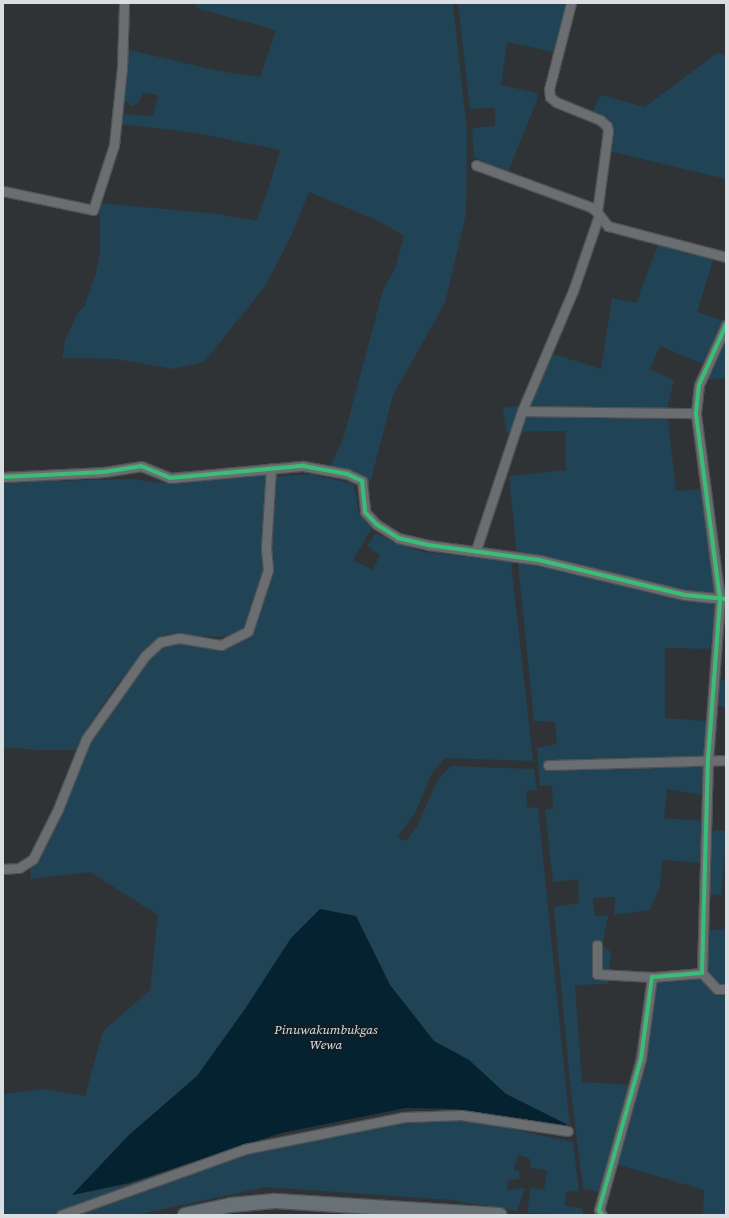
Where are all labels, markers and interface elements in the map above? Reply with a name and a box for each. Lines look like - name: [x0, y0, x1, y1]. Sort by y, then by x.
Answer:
- water label: Pinuwakumbukgas Wewa: [274, 1023, 378, 1054]

